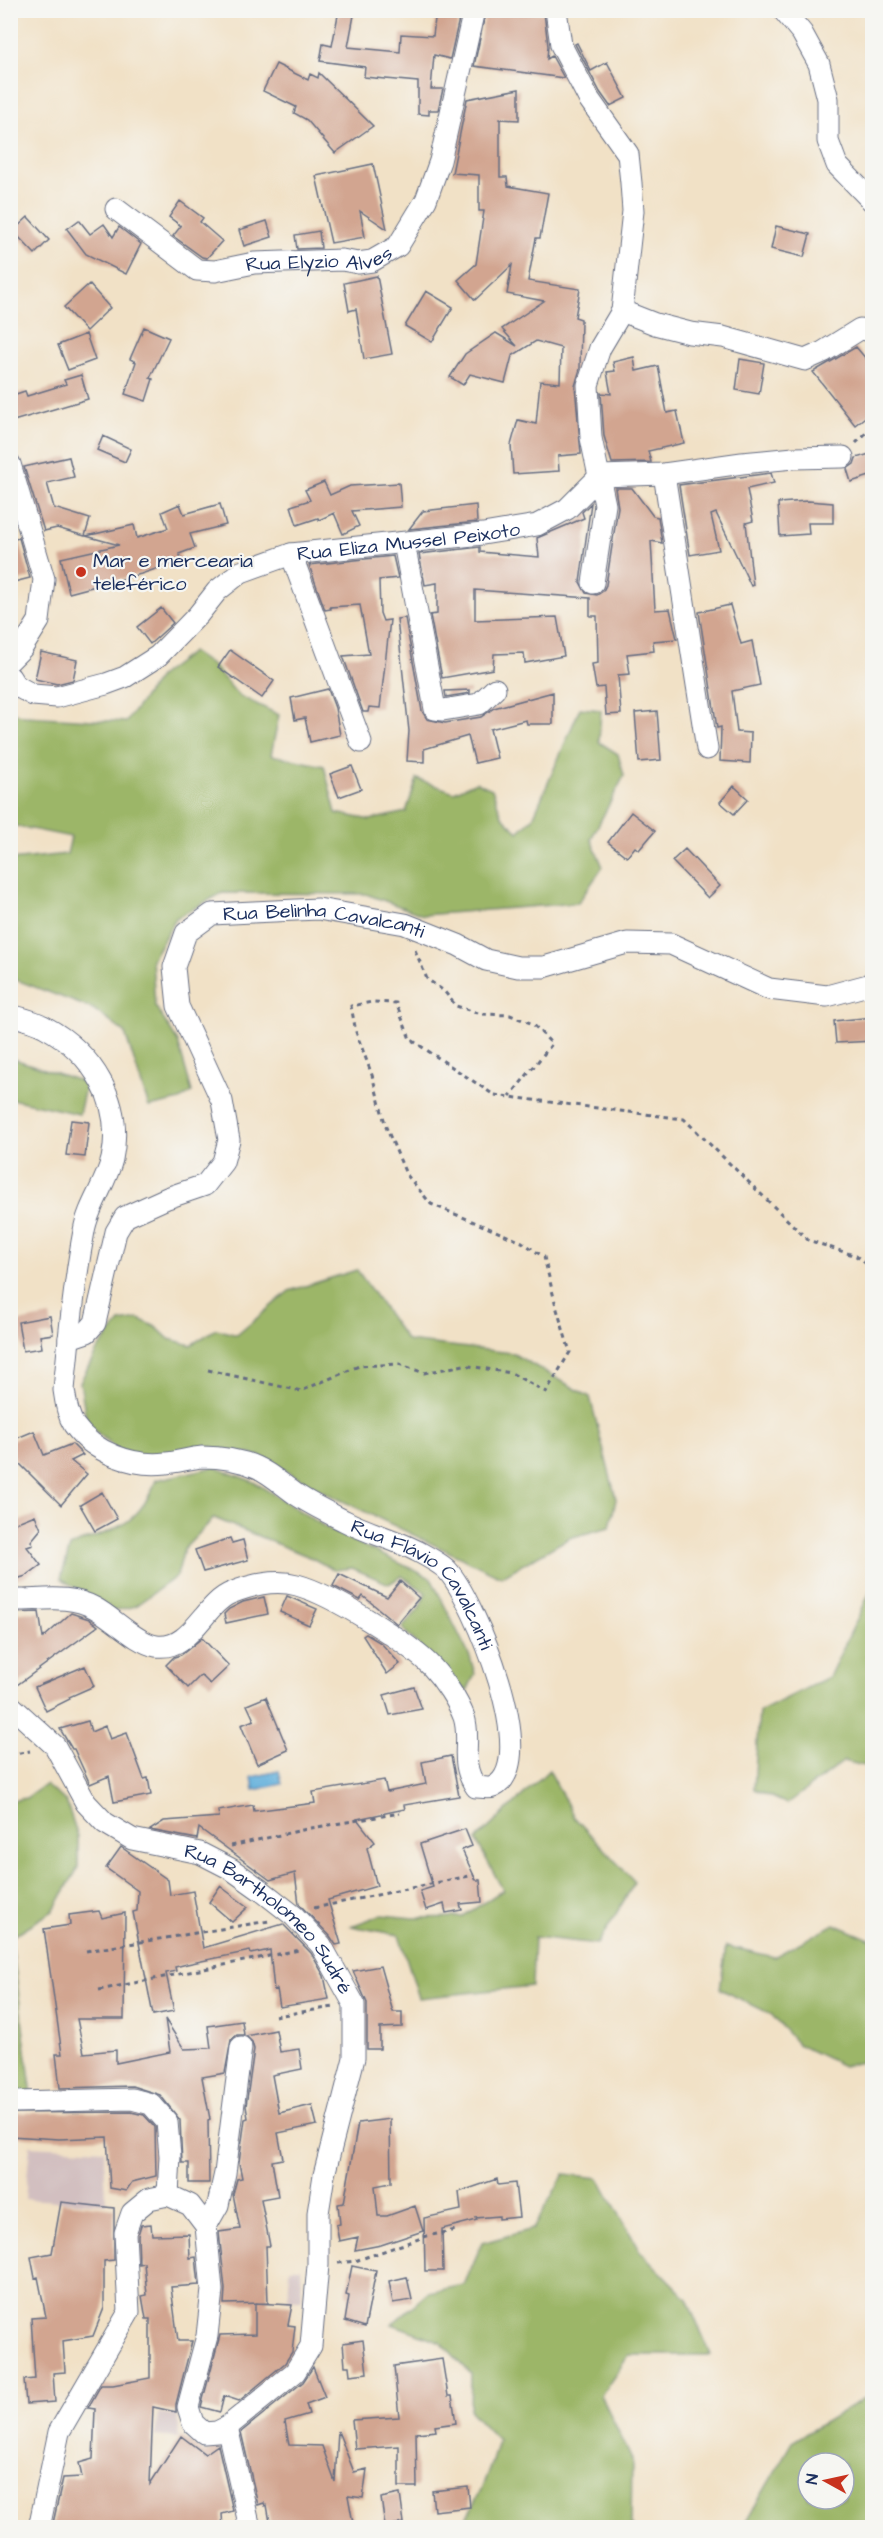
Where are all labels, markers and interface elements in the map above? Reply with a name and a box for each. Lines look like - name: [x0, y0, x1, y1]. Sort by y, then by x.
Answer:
- street label: Rua Elyzio Alves: [243, 239, 398, 279]
- street label: Rua Eliza Mussel Peixoto: [296, 515, 522, 568]
- place label: Mar e mercearia teleférico: [93, 547, 253, 598]
- marker: Mar e mercearia teleférico: [74, 565, 88, 579]
- street label: Rua Belinha Cavalcanti: [222, 896, 429, 946]
- street label: Rua Flávio Cavalcanti: [346, 1513, 500, 1654]
- street label: Rua Bartholomeo Sudré: [182, 1837, 359, 2000]
- north arrow: [796, 2451, 856, 2511]
- text: N: [801, 2473, 824, 2486]

